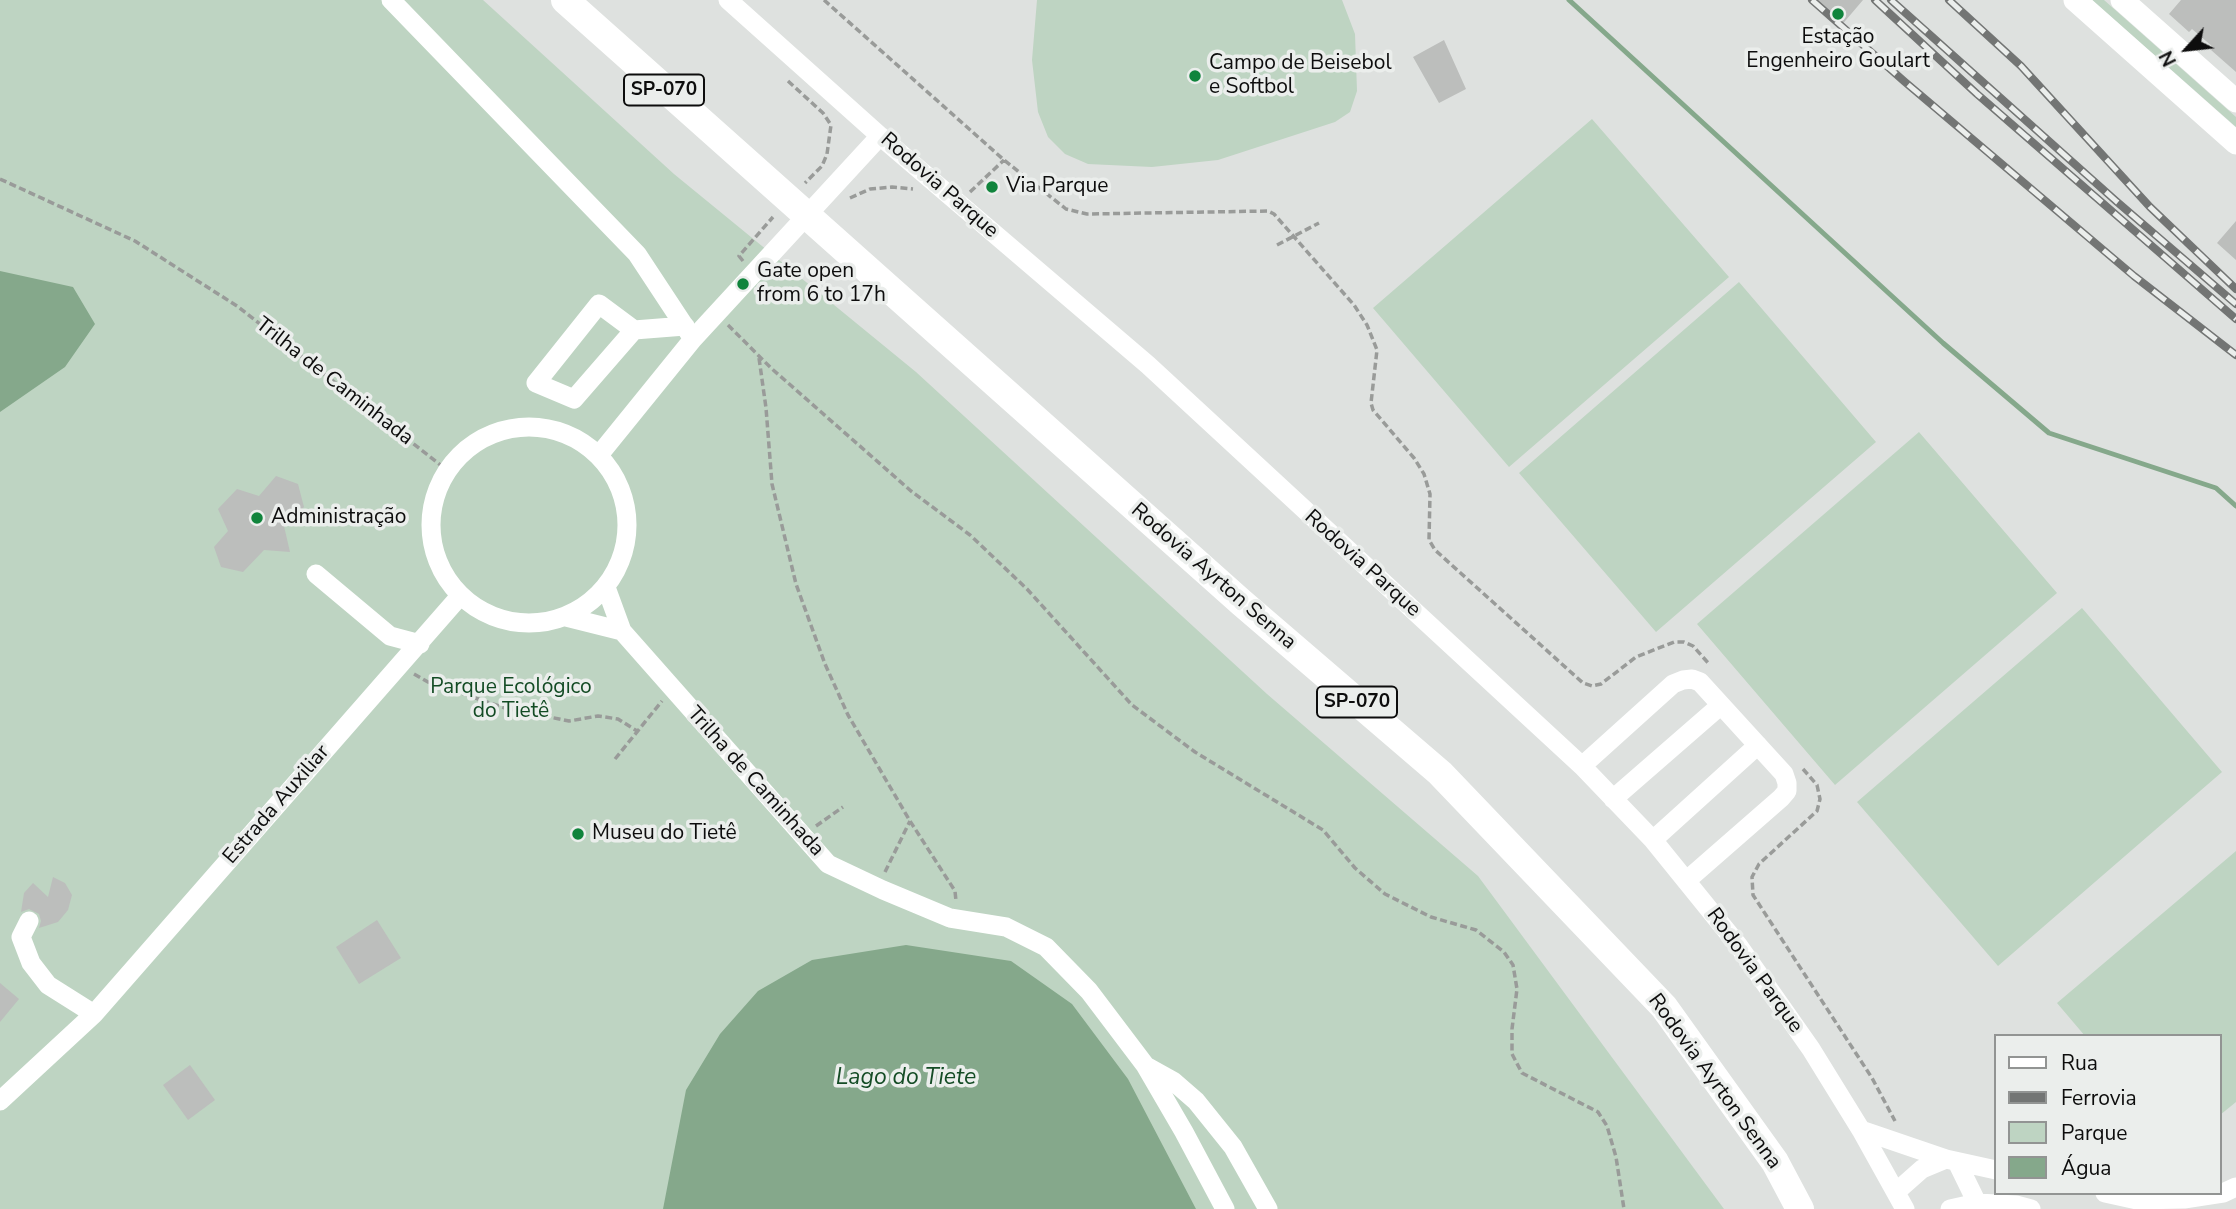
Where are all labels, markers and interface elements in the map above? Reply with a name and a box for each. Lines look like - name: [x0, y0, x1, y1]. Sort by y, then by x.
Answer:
- marker: Estação Engenheiro Goulart: [1830, 6, 1846, 22]
- north arrow: [2152, 14, 2222, 84]
- place label: Estação Engenheiro Goulart: [1746, 25, 1930, 75]
- text: N: [2153, 46, 2183, 71]
- place label: Campo de Beisebol e Softbol: [1209, 51, 1392, 101]
- marker: Campo de Beisebol e Softbol: [1187, 68, 1203, 84]
- road number: SP-070: [624, 74, 704, 106]
- street label: Rodovia Parque: [875, 128, 1003, 244]
- place label: Via Parque: [1006, 174, 1108, 200]
- marker: Via Parque: [984, 179, 1000, 195]
- place label: Gate open from 6 to 17h: [757, 259, 886, 309]
- marker: Gate open from 6 to 17h: [735, 276, 751, 292]
- street label: Trilha de Caminhada: [250, 313, 418, 451]
- street label: Rodovia Ayrton Senna: [1125, 498, 1301, 656]
- place label: Administração: [271, 505, 406, 531]
- street label: Rodovia Parque: [1299, 505, 1425, 623]
- marker: Administração: [249, 510, 265, 526]
- park label: Parque Ecológico do Tietê: [430, 675, 592, 725]
- road number: SP-070: [1317, 687, 1397, 718]
- street label: Trilha de Caminhada: [681, 702, 829, 862]
- street label: Estrada Auxiliar: [218, 740, 336, 870]
- place label: Museu do Tietê: [592, 821, 737, 847]
- marker: Museu do Tietê: [570, 826, 586, 842]
- street label: Rodovia Parque: [1700, 904, 1808, 1038]
- street label: Rodovia Ayrton Senna: [1642, 989, 1786, 1175]
- legend: [1994, 1034, 2222, 1195]
- text: Rua: [2061, 1049, 2098, 1077]
- water label: Lago do Tiete: [836, 1064, 976, 1092]
- text: Ferrovia: [2061, 1084, 2137, 1112]
- text: Parque: [2061, 1119, 2128, 1147]
- text: Água: [2061, 1154, 2111, 1182]

